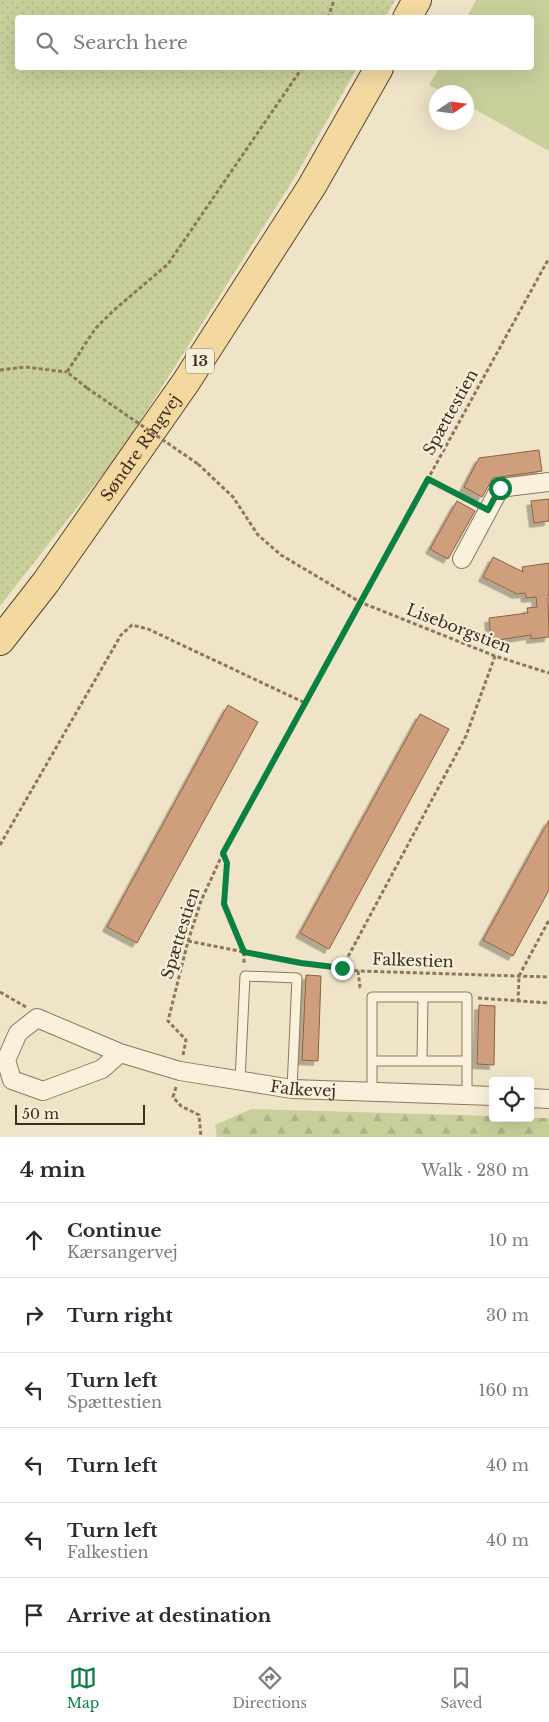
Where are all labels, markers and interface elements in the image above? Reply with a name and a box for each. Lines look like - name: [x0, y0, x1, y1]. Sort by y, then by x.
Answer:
- search box: [15, 15, 534, 70]
- icon: search: [33, 29, 61, 57]
- text: Search here: [73, 31, 188, 54]
- north arrow: [429, 85, 474, 130]
- road number: 13: [186, 348, 214, 374]
- street label: Spættestien: [418, 366, 482, 458]
- street label: Søndre Ringvej: [96, 390, 184, 505]
- route start: [489, 477, 512, 500]
- street label: Liseborgstien: [404, 599, 514, 657]
- street label: Spættestien: [157, 885, 203, 981]
- street label: Falkestien: [372, 949, 454, 971]
- route end: [331, 957, 354, 980]
- street label: Falkevej: [269, 1076, 337, 1101]
- map controls: [489, 1077, 534, 1122]
- button: locate: [489, 1077, 534, 1122]
- scale bar: [15, 1102, 145, 1125]
- text: 50 m: [22, 1105, 59, 1123]
- text: 4 min: [20, 1157, 86, 1183]
- text: Walk · 280 m: [421, 1160, 529, 1180]
- text: Continue: [67, 1219, 162, 1242]
- icon: ahead: [20, 1226, 48, 1254]
- text: 10 m: [489, 1230, 529, 1250]
- text: Kærsangervej: [67, 1242, 178, 1262]
- icon: right: [20, 1301, 48, 1329]
- text: Turn right: [67, 1304, 173, 1327]
- text: 30 m: [486, 1305, 529, 1325]
- text: Turn left: [67, 1369, 158, 1392]
- icon: left: [20, 1376, 48, 1404]
- text: 160 m: [478, 1380, 529, 1400]
- text: Spættestien: [67, 1392, 162, 1412]
- icon: left: [20, 1451, 48, 1479]
- text: Turn left: [67, 1454, 158, 1477]
- text: 40 m: [486, 1455, 529, 1475]
- text: Turn left: [67, 1519, 158, 1542]
- icon: left: [20, 1526, 48, 1554]
- text: 40 m: [486, 1530, 529, 1550]
- text: Falkestien: [67, 1542, 149, 1562]
- icon: arrive: [20, 1601, 48, 1629]
- text: Arrive at destination: [67, 1604, 271, 1627]
- tab: Map: [67, 1664, 99, 1712]
- tab: Directions: [232, 1664, 307, 1712]
- tab: Saved: [440, 1664, 482, 1712]

